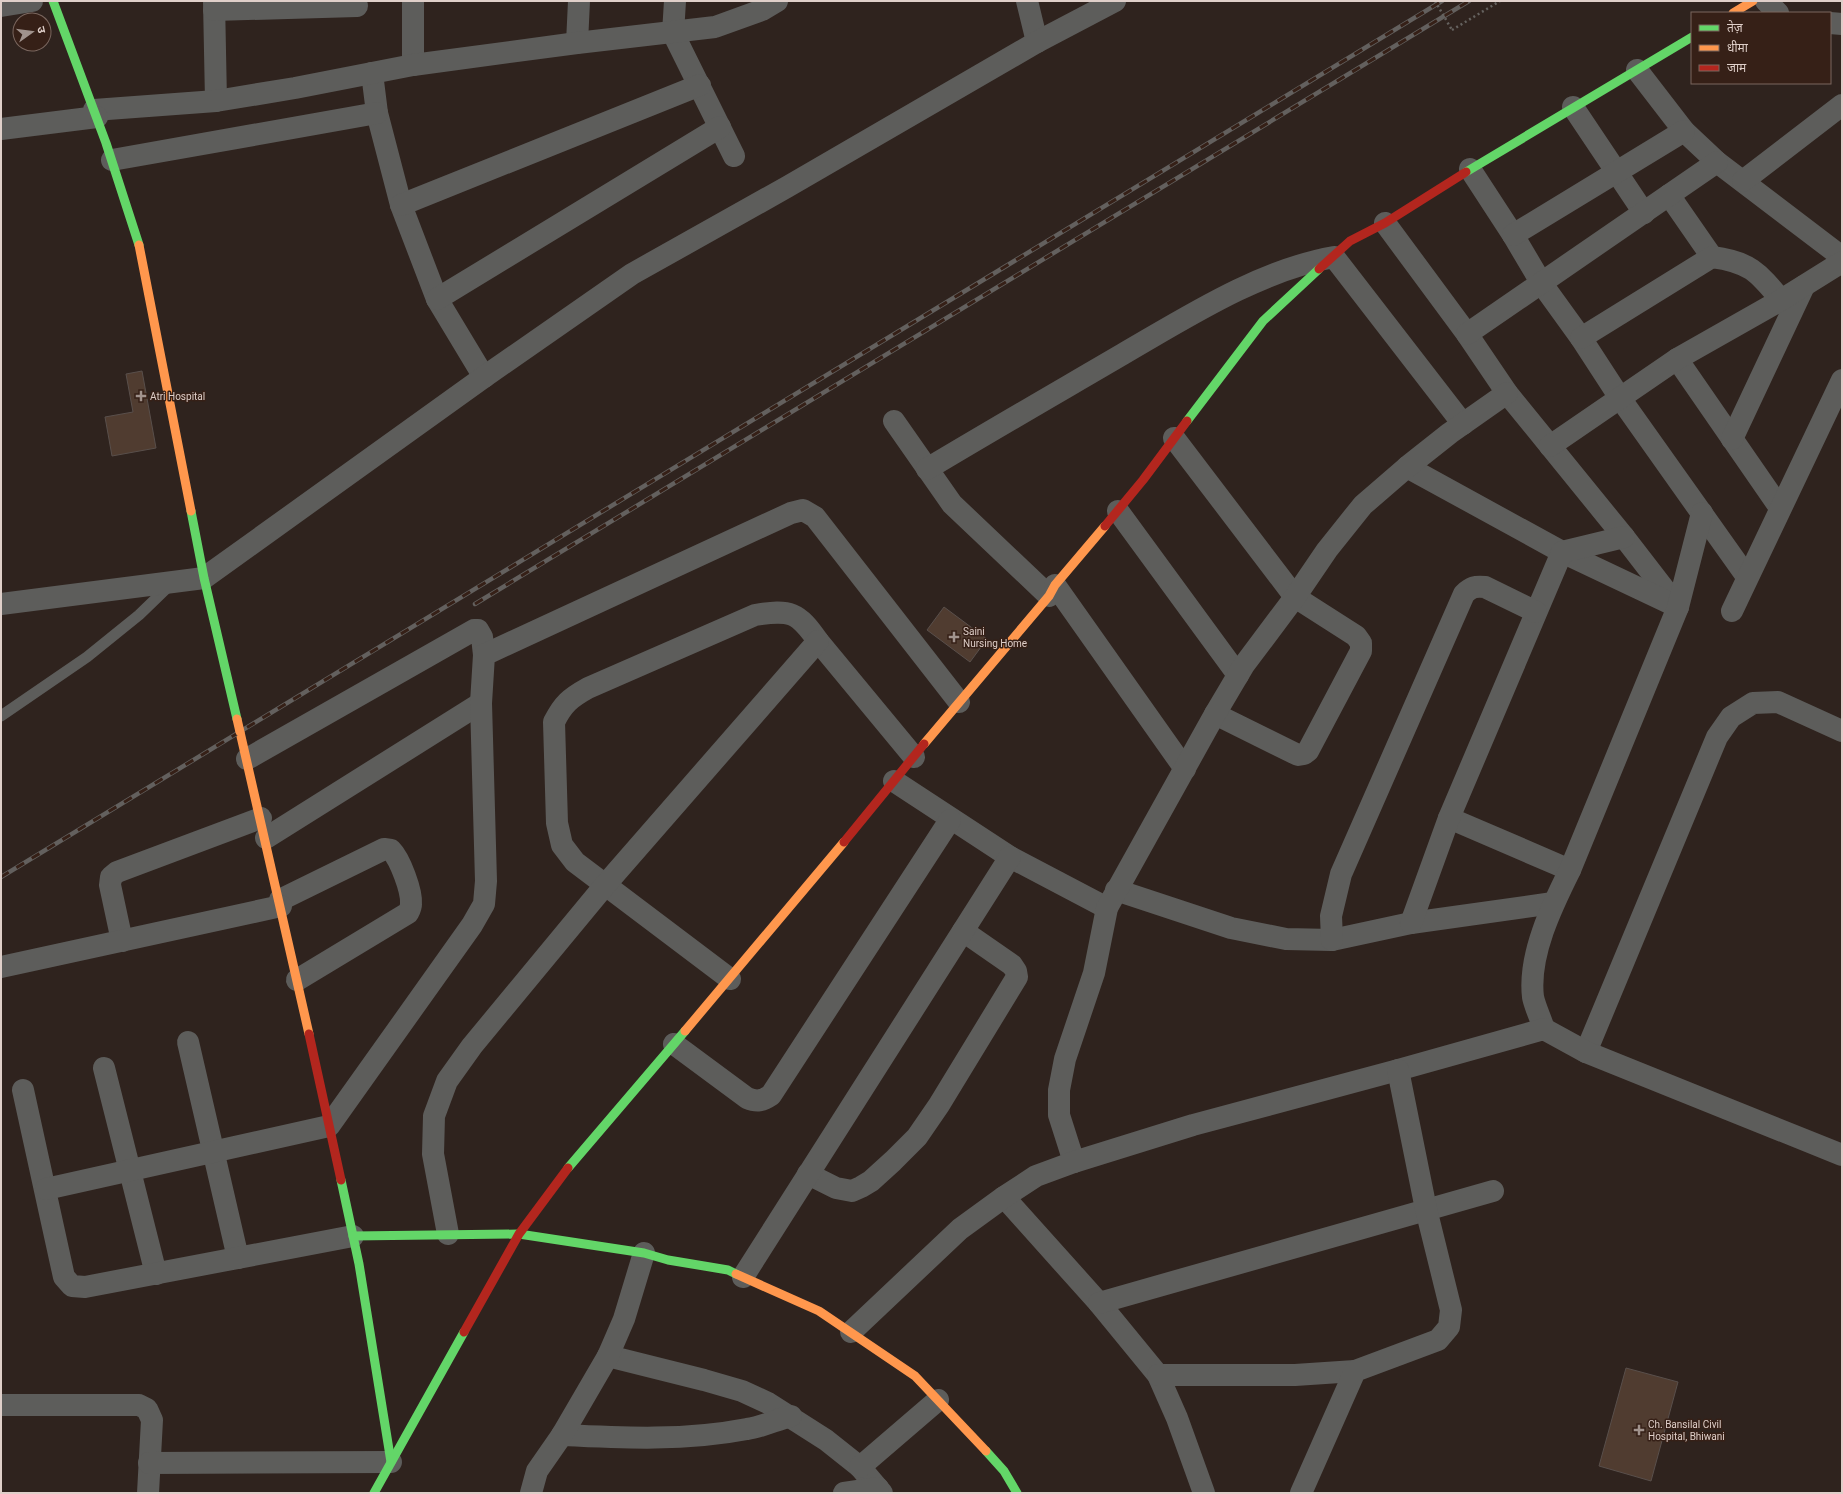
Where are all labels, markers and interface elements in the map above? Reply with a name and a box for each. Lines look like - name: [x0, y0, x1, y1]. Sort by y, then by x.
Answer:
- north arrow: [12, 12, 52, 52]
- legend: [1691, 12, 1831, 84]
- text: तेज़: [1727, 20, 1744, 35]
- text: उ: [34, 25, 48, 35]
- text: धीमा: [1727, 40, 1749, 55]
- text: जाम: [1727, 61, 1747, 75]
- marker: Atri Hospital: [135, 390, 147, 402]
- place label: Atri Hospital: [150, 391, 205, 402]
- place label: Saini Nursing Home: [963, 626, 1027, 649]
- marker: Saini Nursing Home: [948, 631, 960, 643]
- place label: Ch. Bansilal Civil Hospital, Bhiwani: [1648, 1419, 1725, 1442]
- marker: Ch. Bansilal Civil Hospital, Bhiwani: [1633, 1424, 1645, 1436]

